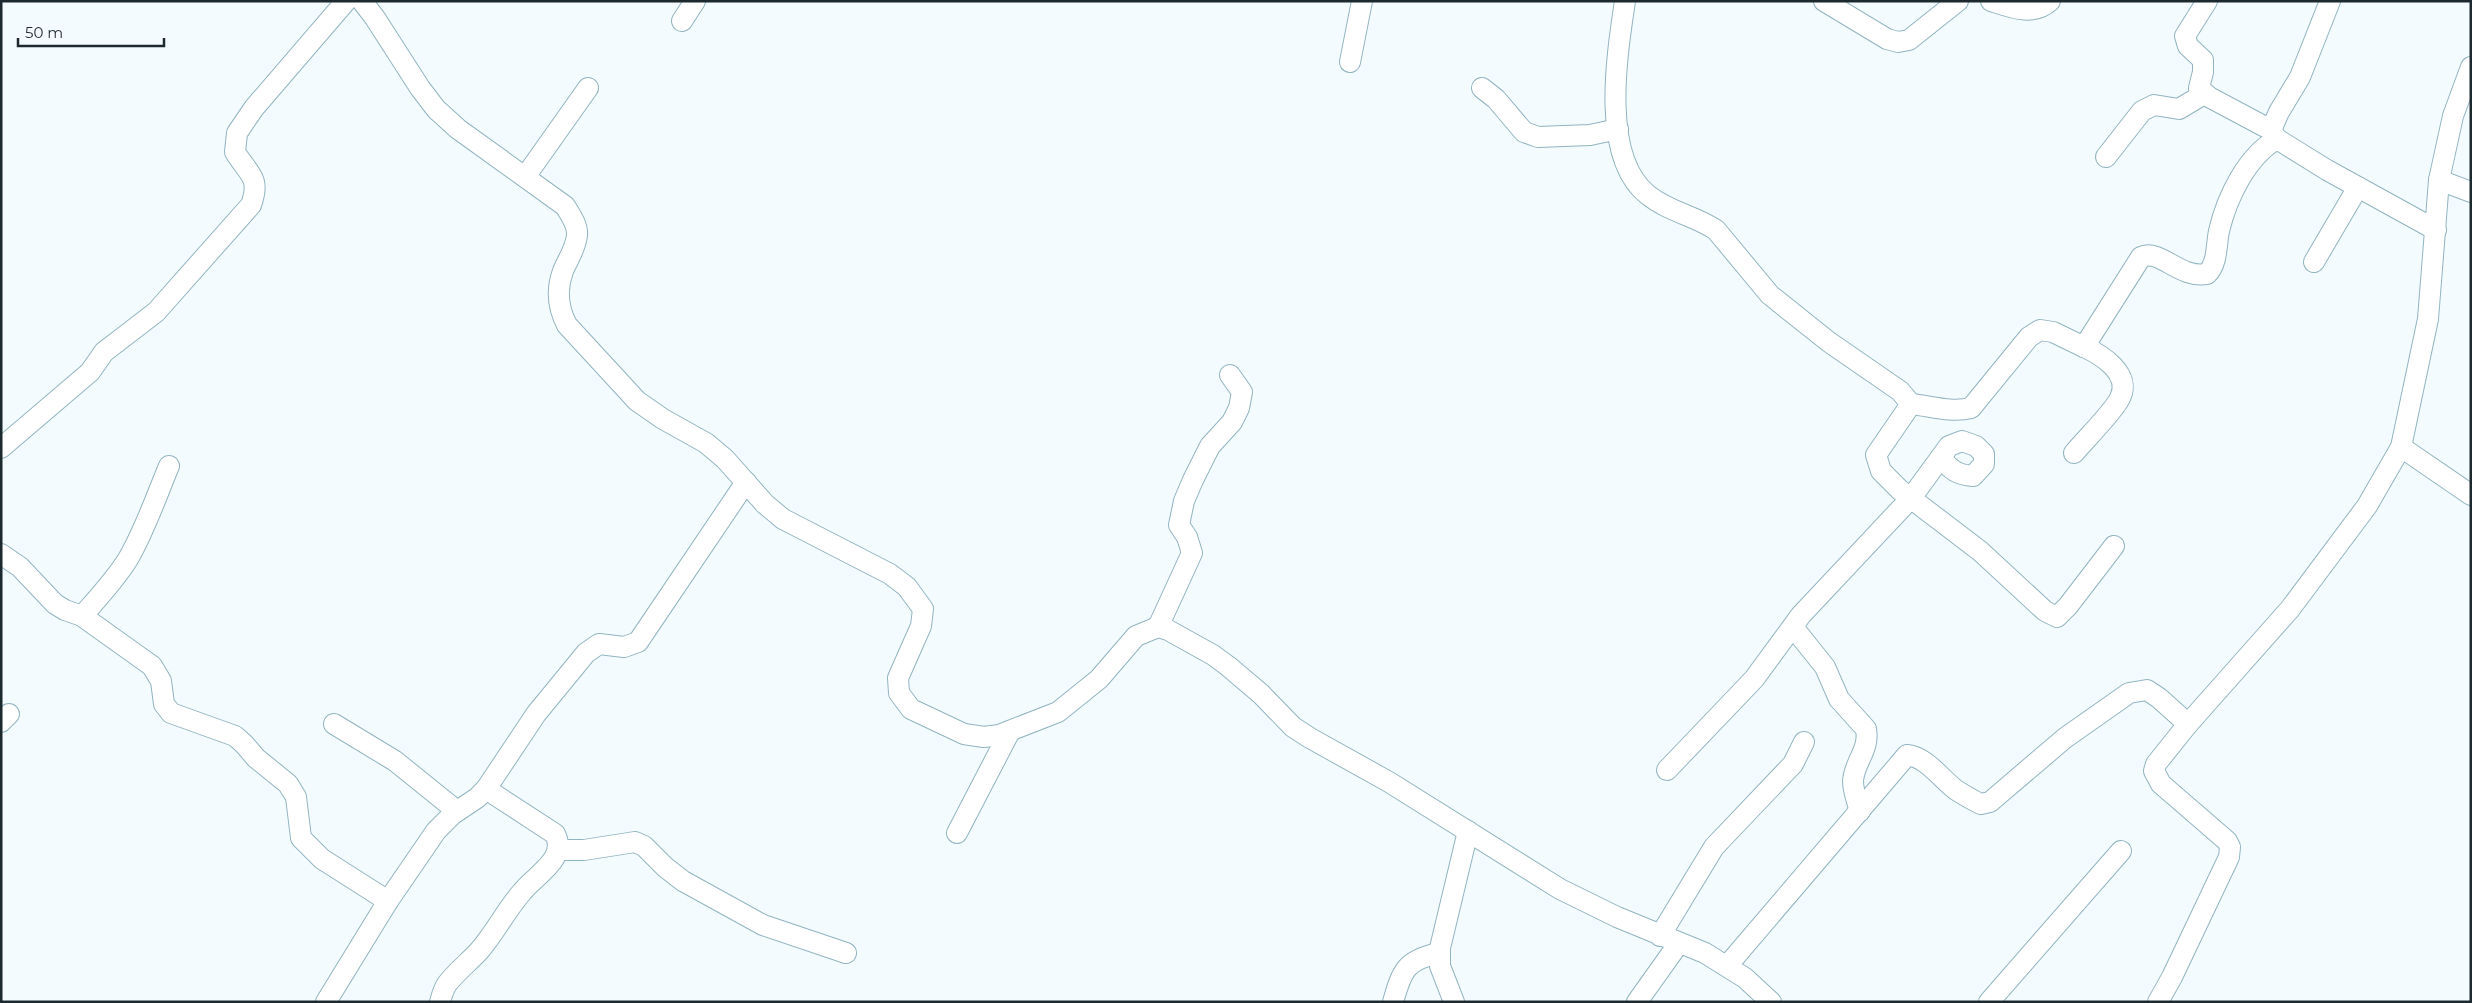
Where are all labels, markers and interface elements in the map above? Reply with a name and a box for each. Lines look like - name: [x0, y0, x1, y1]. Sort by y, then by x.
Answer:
- scale bar: [18, 15, 164, 47]
- text: 50 m: [25, 23, 63, 42]

